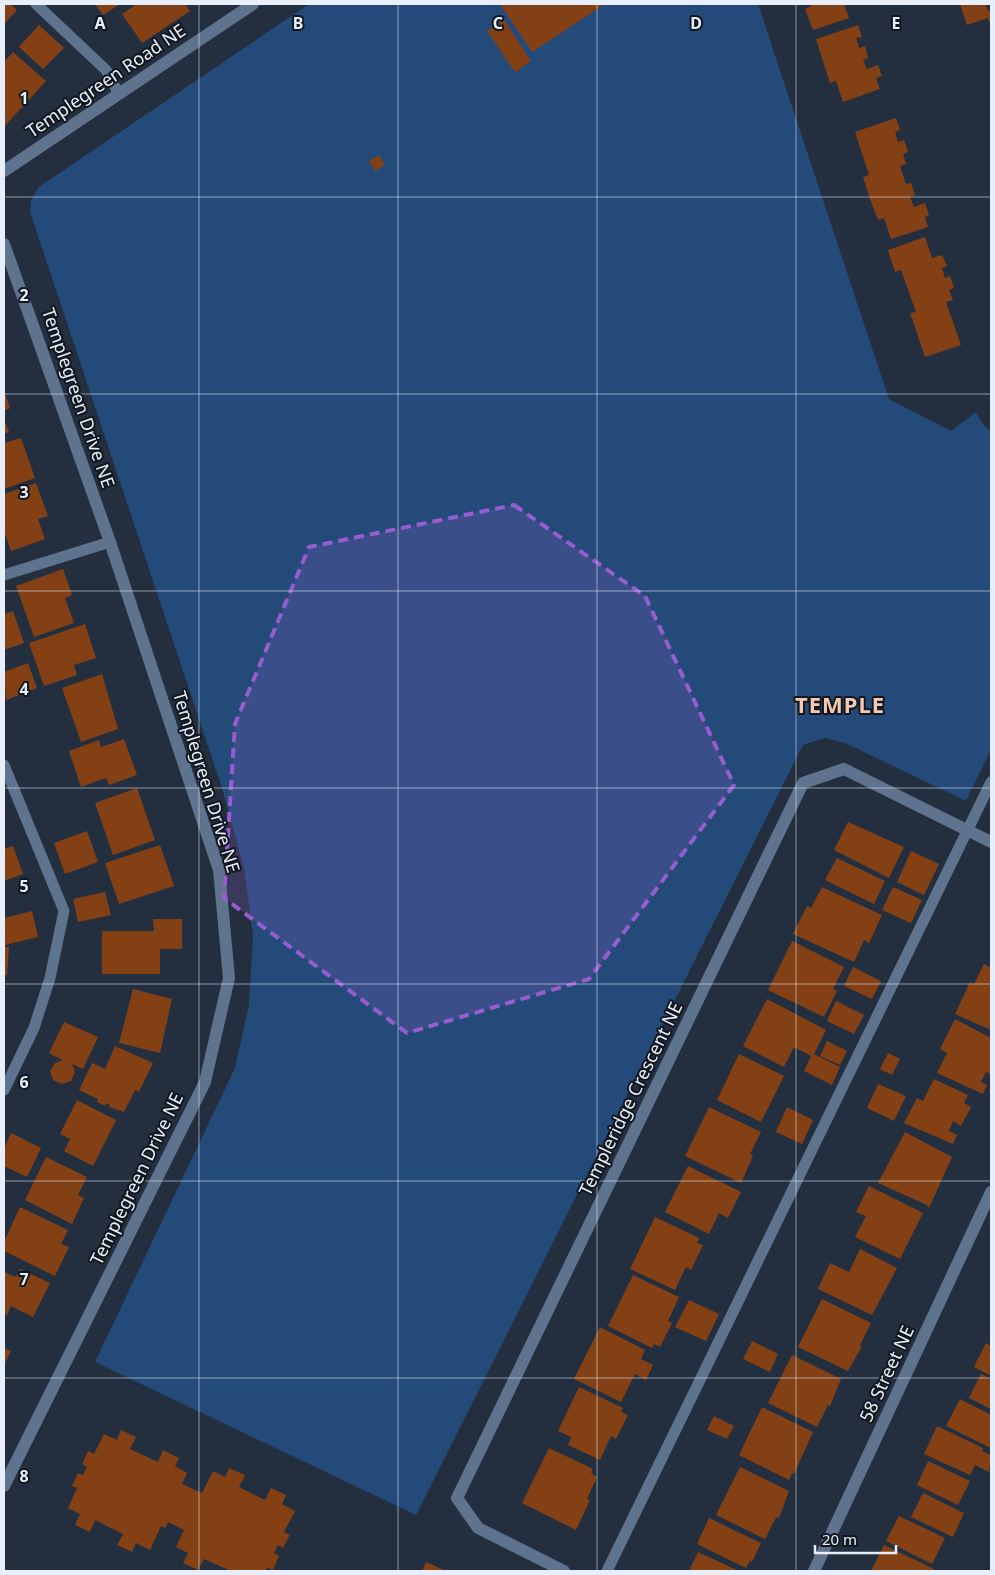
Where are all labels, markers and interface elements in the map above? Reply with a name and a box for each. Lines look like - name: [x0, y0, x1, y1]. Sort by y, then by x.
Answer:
- text: A: [94, 12, 106, 34]
- text: B: [293, 12, 303, 34]
- text: C: [493, 12, 503, 34]
- text: D: [690, 12, 702, 34]
- text: E: [892, 12, 901, 34]
- street label: Templegreen Road NE: [21, 18, 190, 143]
- text: 1: [19, 87, 29, 109]
- text: 2: [19, 284, 29, 306]
- street label: Templegreen Drive NE: [37, 305, 121, 491]
- text: 3: [19, 481, 29, 503]
- text: 4: [19, 678, 29, 700]
- street label: Templegreen Drive NE: [168, 688, 246, 875]
- district label: TEMPLE: [795, 689, 885, 719]
- text: 5: [19, 875, 29, 897]
- street label: Templeridge Crescent NE: [573, 998, 687, 1199]
- text: 6: [19, 1071, 29, 1093]
- street label: Templegreen Drive NE: [84, 1088, 188, 1269]
- text: 7: [19, 1268, 29, 1290]
- street label: 58 Street NE: [853, 1321, 919, 1426]
- text: 8: [19, 1465, 29, 1487]
- scale bar: [815, 1522, 896, 1554]
- text: 20 m: [822, 1529, 857, 1549]

